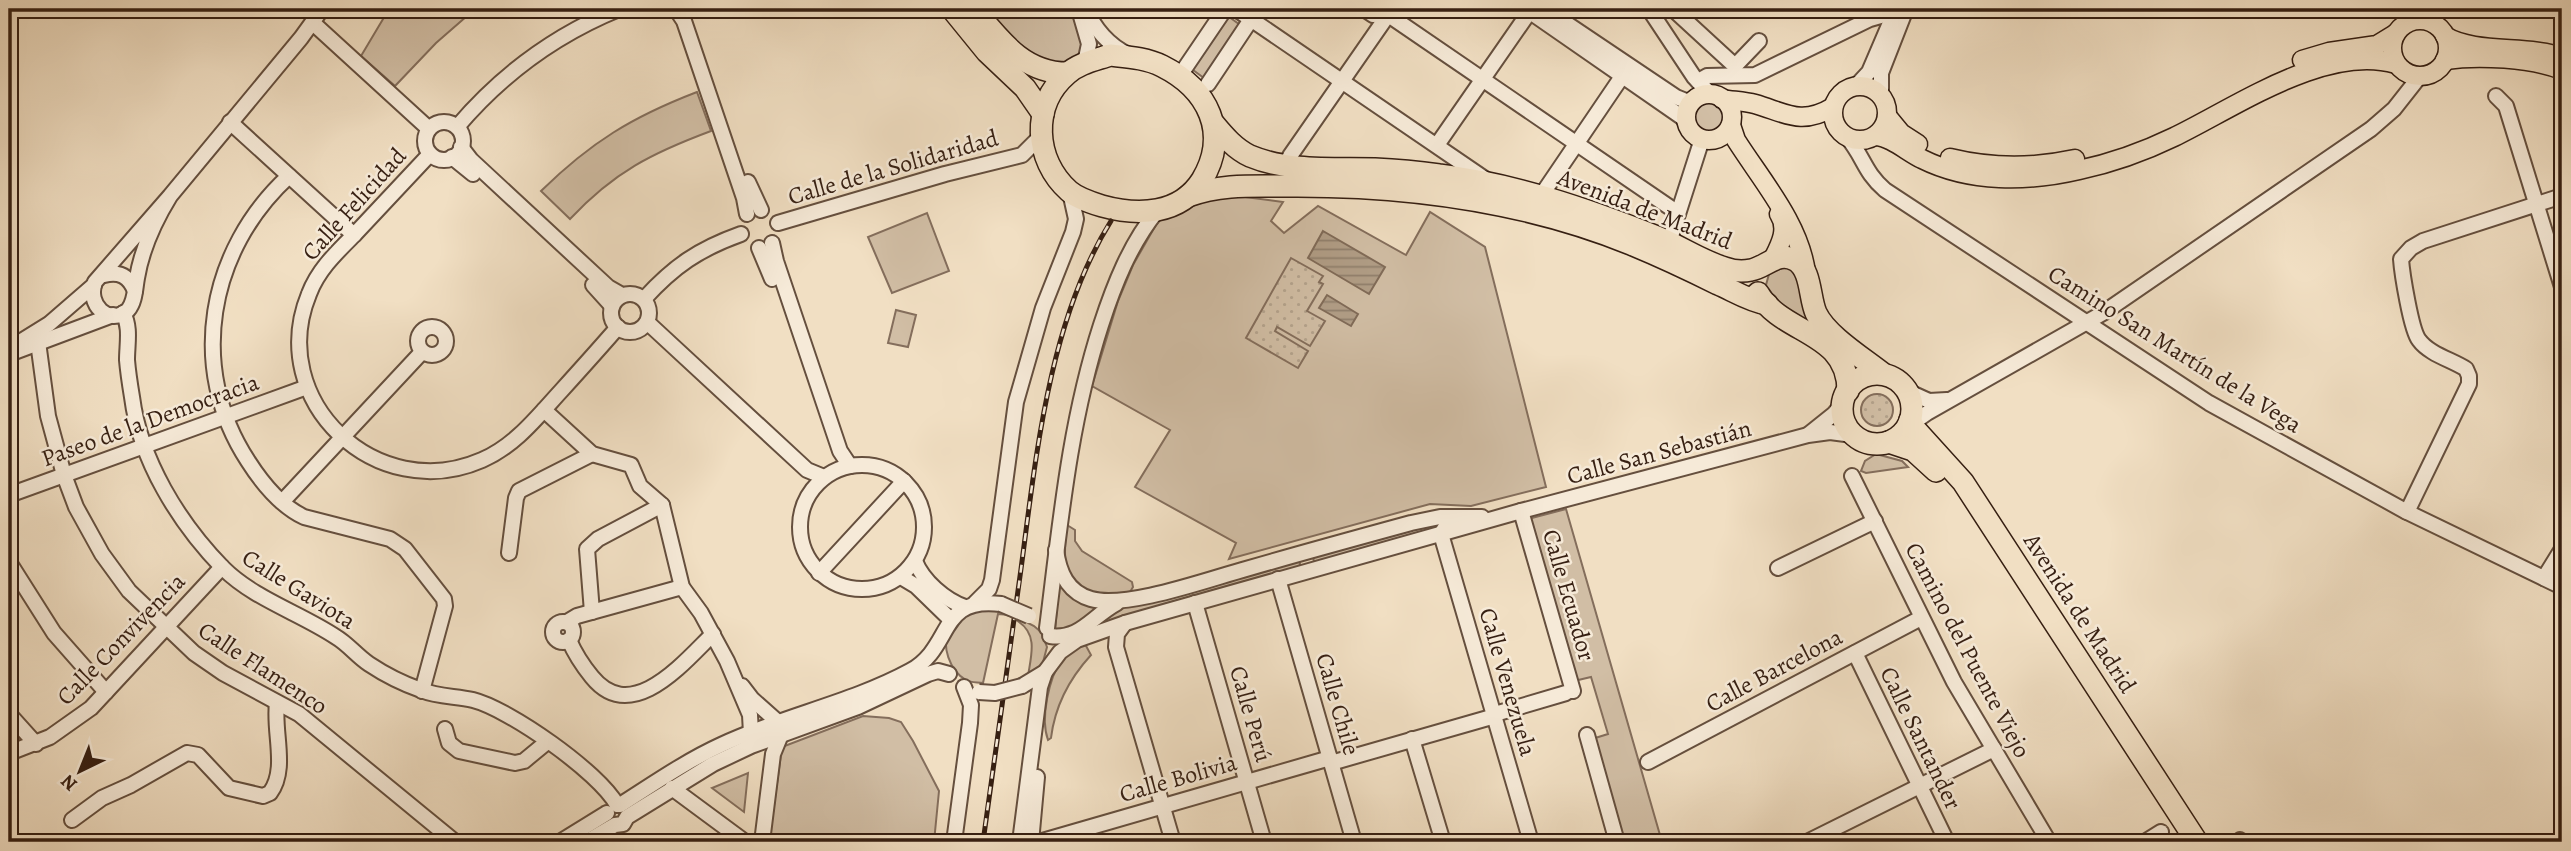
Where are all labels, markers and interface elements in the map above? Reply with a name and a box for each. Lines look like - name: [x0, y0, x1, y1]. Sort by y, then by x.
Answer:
- street label: Calle de la Solidaridad: [784, 122, 1002, 212]
- street label: Calle Felicidad: [295, 140, 413, 267]
- street label: Avenida de Madrid: [1552, 161, 1737, 257]
- street label: Camino San Martín de la Vega: [2042, 258, 2309, 441]
- street label: Paseo de la Democracia: [37, 365, 264, 474]
- street label: Calle San Sebastián: [1563, 412, 1755, 492]
- street label: Calle Ecuador: [1535, 526, 1603, 664]
- street label: Avenida de Madrid: [2016, 526, 2144, 699]
- street label: Camino del Puente Viejo: [1898, 537, 2038, 763]
- street label: Calle Gaviota: [236, 541, 363, 637]
- street label: Calle Convivencia: [50, 565, 193, 712]
- street label: Calle Venezuela: [1472, 604, 1545, 761]
- street label: Calle Flamenco: [192, 614, 334, 722]
- street label: Calle Barcelona: [1700, 620, 1849, 719]
- street label: Calle Chile: [1308, 649, 1368, 759]
- street label: Calle Santander: [1873, 661, 1969, 815]
- street label: Calle Perú: [1222, 662, 1280, 766]
- north arrow: [46, 736, 116, 806]
- street label: Calle Bolivia: [1116, 746, 1241, 810]
- text: N: [55, 768, 83, 797]

